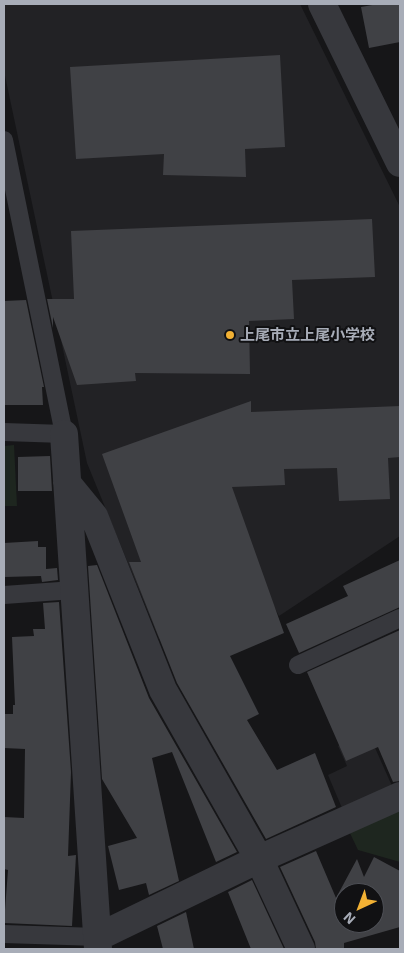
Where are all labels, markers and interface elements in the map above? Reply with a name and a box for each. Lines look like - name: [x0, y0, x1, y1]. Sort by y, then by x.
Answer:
- place label: 上尾市立上尾小学校: [240, 326, 375, 344]
- marker: 上尾市立上尾小学校: [224, 329, 236, 341]
- north arrow: [334, 883, 384, 933]
- text: N: [340, 909, 359, 928]

